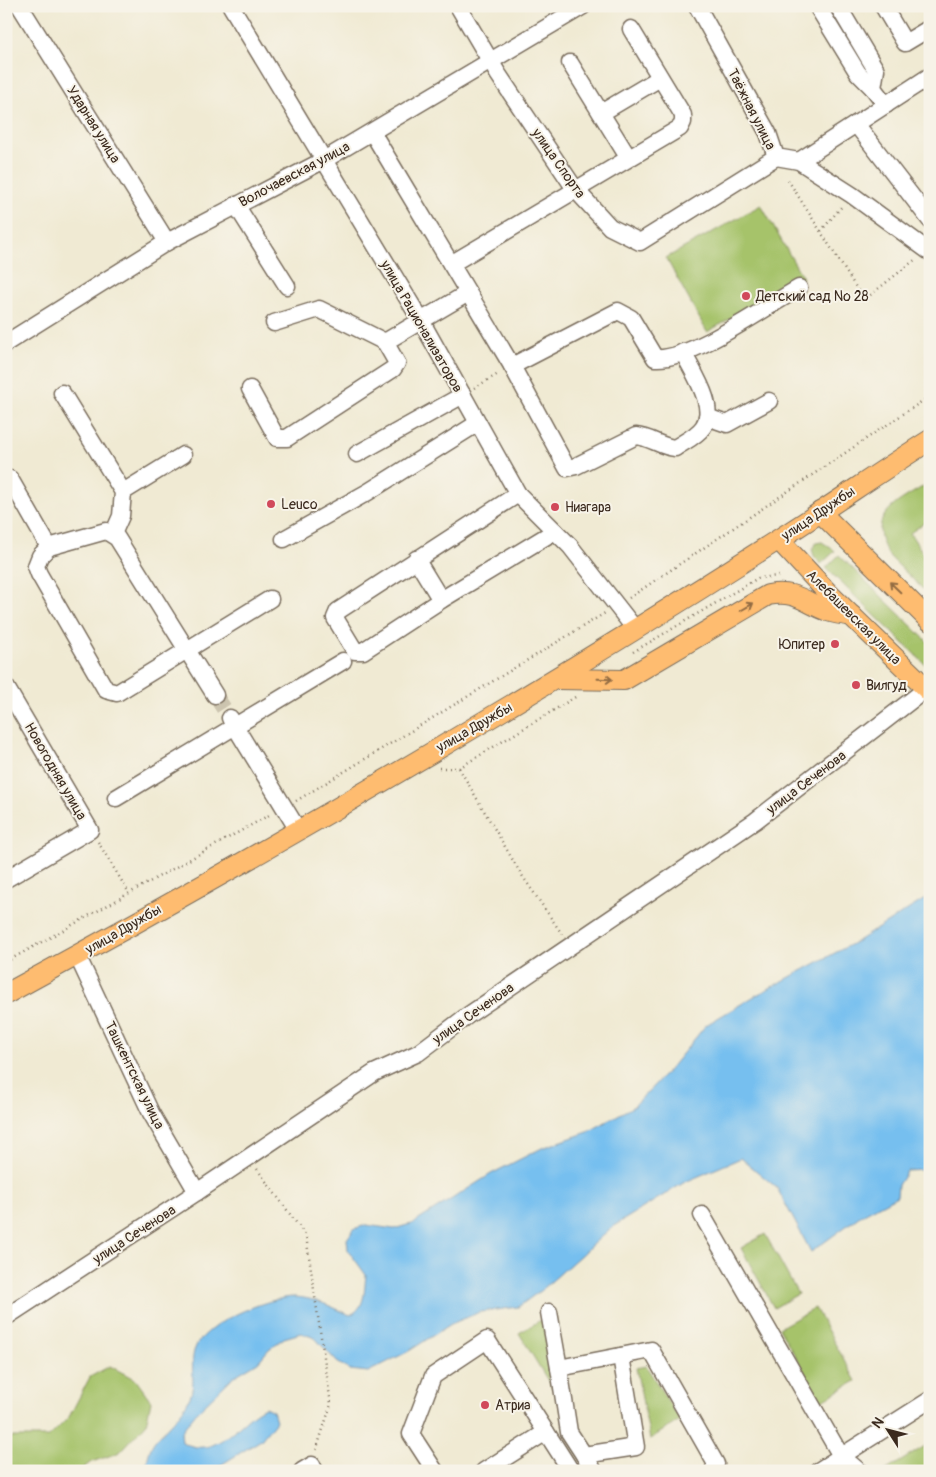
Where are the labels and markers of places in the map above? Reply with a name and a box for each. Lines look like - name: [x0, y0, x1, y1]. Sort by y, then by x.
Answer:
- place label: Детский сад № 28: [755, 288, 869, 305]
- marker: Детский сад № 28: [740, 290, 752, 302]
- place label: Leuco: [281, 496, 318, 513]
- marker: Leuco: [265, 498, 277, 510]
- place label: Ниагара: [565, 499, 611, 516]
- marker: Ниагара: [549, 501, 561, 513]
- place label: Юпитер: [779, 636, 825, 653]
- marker: Юпитер: [829, 638, 841, 650]
- place label: Вилгуд: [866, 677, 907, 694]
- marker: Вилгуд: [850, 679, 862, 691]
- place label: Атриа: [495, 1397, 530, 1414]
- marker: Атриа: [479, 1399, 491, 1411]

